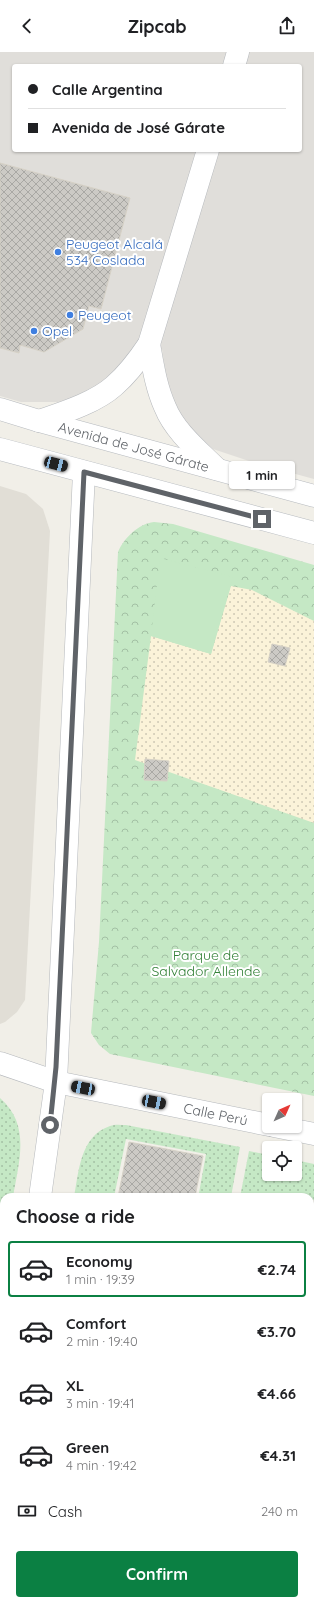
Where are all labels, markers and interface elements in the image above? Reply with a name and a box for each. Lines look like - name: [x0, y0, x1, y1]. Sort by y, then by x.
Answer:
- icon: back: [16, 15, 38, 37]
- text: Zipcab: [127, 15, 187, 38]
- icon: share: [276, 15, 298, 37]
- text: Calle Argentina: [52, 80, 163, 99]
- text: Avenida de José Gárate: [52, 118, 225, 137]
- place label: Peugeot Alcalá 534 Coslada: [66, 235, 163, 269]
- marker: Peugeot Alcalá 534 Coslada: [53, 247, 63, 257]
- place label: Peugeot: [78, 306, 132, 324]
- marker: Peugeot: [65, 310, 75, 320]
- place label: Opel: [42, 322, 72, 340]
- marker: Opel: [29, 326, 39, 336]
- street label: Avenida de José Gárate: [56, 418, 211, 476]
- car: [43, 455, 69, 473]
- callout: 1 min: [229, 461, 295, 489]
- text: 1 min: [246, 467, 278, 483]
- route end: [253, 510, 271, 528]
- park label: Parque de Salvador Allende: [152, 946, 261, 980]
- car: [70, 1080, 96, 1096]
- north arrow: [262, 1093, 302, 1133]
- map controls: [262, 1093, 302, 1181]
- car: [141, 1094, 167, 1110]
- street label: Calle Perú: [182, 1099, 249, 1130]
- route start: [41, 1116, 59, 1134]
- button: locate: [262, 1141, 302, 1181]
- text: Choose a ride: [16, 1205, 135, 1228]
- icon: car: [18, 1251, 54, 1287]
- text: Economy: [66, 1252, 133, 1271]
- text: €2.74: [258, 1260, 296, 1279]
- text: 1 min · 19:39: [66, 1271, 135, 1287]
- icon: car: [18, 1313, 54, 1349]
- text: Comfort: [66, 1314, 127, 1333]
- text: €3.70: [257, 1322, 296, 1341]
- text: 2 min · 19:40: [66, 1333, 138, 1349]
- icon: car: [18, 1375, 54, 1411]
- text: XL: [66, 1376, 84, 1395]
- text: €4.66: [257, 1384, 296, 1403]
- text: 3 min · 19:41: [66, 1395, 134, 1411]
- icon: car: [18, 1437, 54, 1473]
- text: Green: [66, 1438, 109, 1457]
- text: €4.31: [260, 1446, 296, 1465]
- text: 4 min · 19:42: [66, 1457, 137, 1473]
- icon: cash: [16, 1500, 38, 1522]
- text: Cash: [48, 1502, 82, 1521]
- text: 240 m: [261, 1503, 298, 1519]
- button: Confirm: [16, 1551, 298, 1597]

